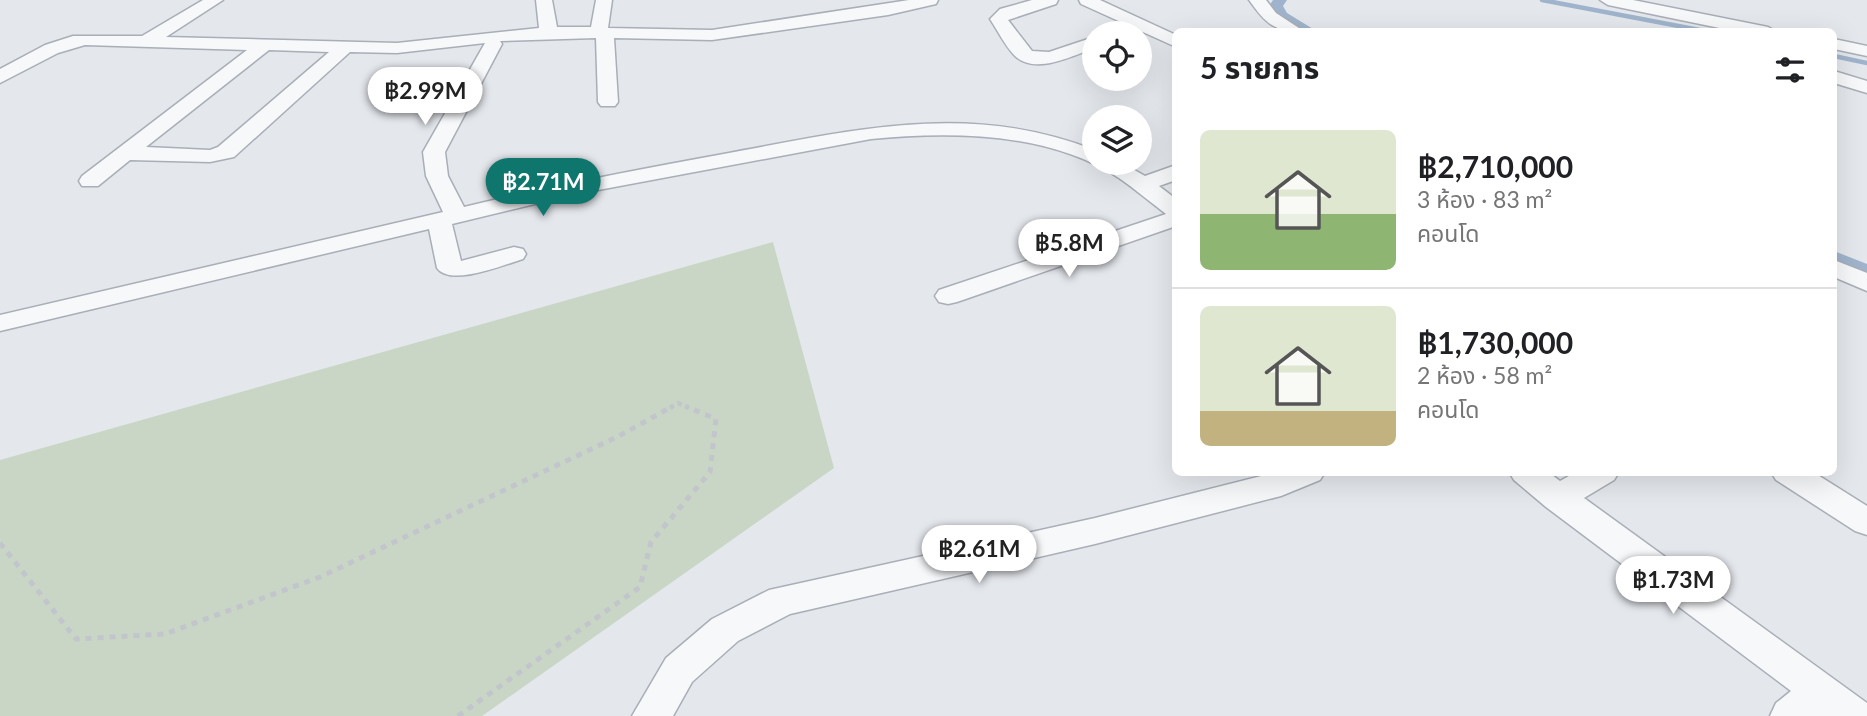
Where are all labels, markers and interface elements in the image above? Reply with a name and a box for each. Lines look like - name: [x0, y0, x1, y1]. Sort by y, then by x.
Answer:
- map controls: [1082, 21, 1152, 175]
- button: locate: [1082, 21, 1152, 91]
- text: 5 รายการ: [1200, 49, 1319, 85]
- icon: filters: [1771, 51, 1809, 89]
- pin: ฿2.99M: [368, 68, 482, 127]
- text: ฿2.99M: [384, 76, 466, 104]
- button: layers: [1082, 105, 1152, 175]
- text: ฿2,710,000: [1417, 148, 1573, 184]
- pin: ฿2.71M: [486, 158, 600, 218]
- icon: home: [1256, 158, 1340, 242]
- text: ฿2.71M: [502, 167, 584, 195]
- text: 3 ห้อง · 83 m²: [1417, 185, 1552, 213]
- pin: ฿5.8M: [1020, 219, 1118, 279]
- text: คอนโด: [1417, 219, 1479, 247]
- text: ฿5.8M: [1034, 228, 1104, 256]
- text: ฿1,730,000: [1417, 324, 1573, 360]
- icon: home: [1256, 334, 1340, 418]
- text: 2 ห้อง · 58 m²: [1417, 361, 1552, 389]
- text: คอนโด: [1417, 395, 1479, 423]
- pin: ฿2.61M: [922, 526, 1036, 585]
- text: ฿2.61M: [938, 534, 1020, 562]
- pin: ฿1.73M: [1616, 556, 1730, 616]
- text: ฿1.73M: [1632, 565, 1714, 593]

